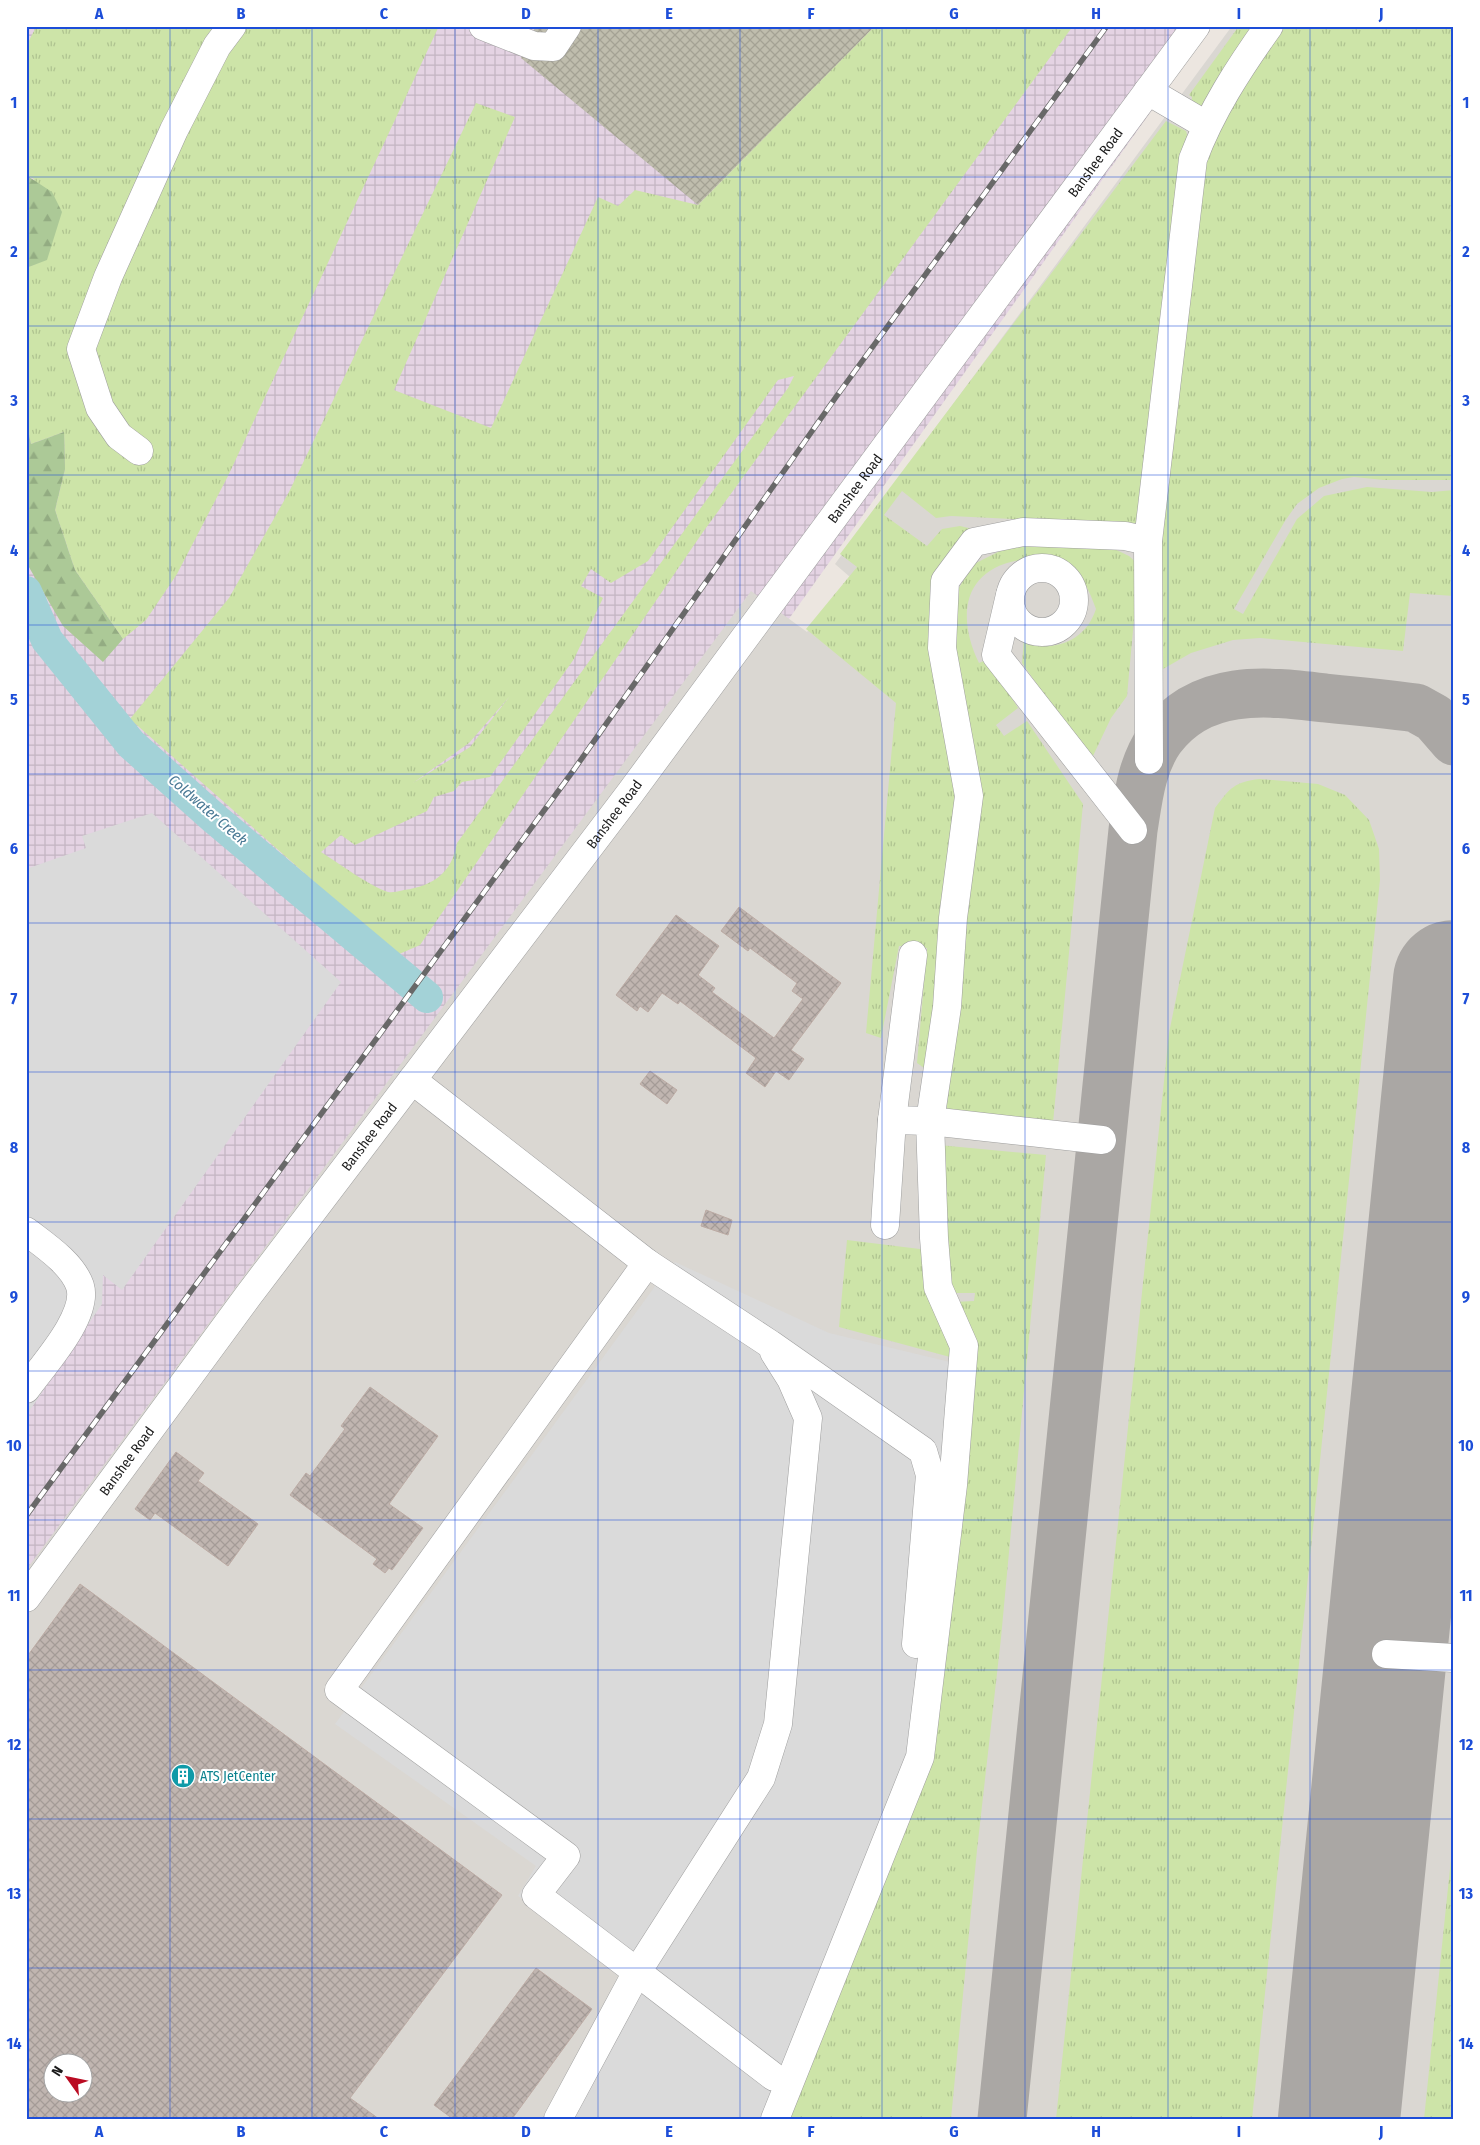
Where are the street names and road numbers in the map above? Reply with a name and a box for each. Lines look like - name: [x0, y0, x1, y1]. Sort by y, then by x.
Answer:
- street label: Banshee Road: [1065, 125, 1127, 201]
- street label: Banshee Road: [824, 451, 886, 527]
- street label: Banshee Road: [583, 777, 646, 852]
- street label: Banshee Road: [338, 1099, 401, 1175]
- street label: Banshee Road: [96, 1423, 158, 1499]

